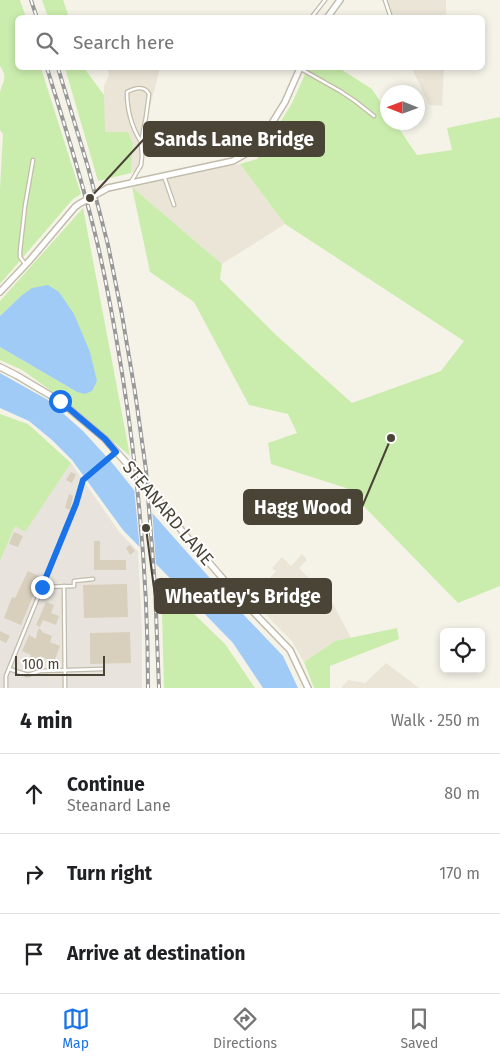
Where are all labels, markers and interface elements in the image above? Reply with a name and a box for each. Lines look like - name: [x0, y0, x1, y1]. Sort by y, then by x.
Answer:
- search box: [15, 15, 485, 70]
- icon: search: [33, 29, 61, 57]
- text: Search here: [73, 31, 174, 54]
- north arrow: [380, 85, 425, 130]
- callout: Sands Lane Bridge: [144, 122, 324, 156]
- text: Sands Lane Bridge: [154, 128, 314, 151]
- route start: [49, 390, 72, 413]
- street label: STEANARD LANE: [118, 456, 218, 570]
- callout: Hagg Wood: [244, 490, 362, 524]
- text: Hagg Wood: [254, 496, 352, 519]
- route end: [31, 576, 54, 599]
- callout: Wheatley's Bridge: [155, 579, 331, 613]
- text: Wheatley's Bridge: [165, 585, 321, 608]
- map controls: [440, 628, 485, 673]
- button: locate: [440, 628, 485, 673]
- scale bar: [15, 653, 105, 676]
- text: 100 m: [22, 656, 59, 673]
- text: 4 min: [20, 708, 73, 734]
- text: Walk · 250 m: [391, 711, 480, 730]
- text: Continue: [67, 773, 145, 796]
- icon: ahead: [20, 780, 48, 808]
- text: 80 m: [444, 784, 480, 803]
- text: Steanard Lane: [67, 796, 171, 815]
- icon: right: [20, 860, 48, 888]
- text: Turn right: [67, 862, 152, 885]
- text: 170 m: [439, 864, 480, 883]
- icon: arrive: [20, 940, 48, 968]
- text: Arrive at destination: [67, 942, 246, 965]
- tab: Map: [62, 1005, 90, 1052]
- tab: Directions: [213, 1005, 277, 1052]
- tab: Saved: [400, 1005, 438, 1052]

